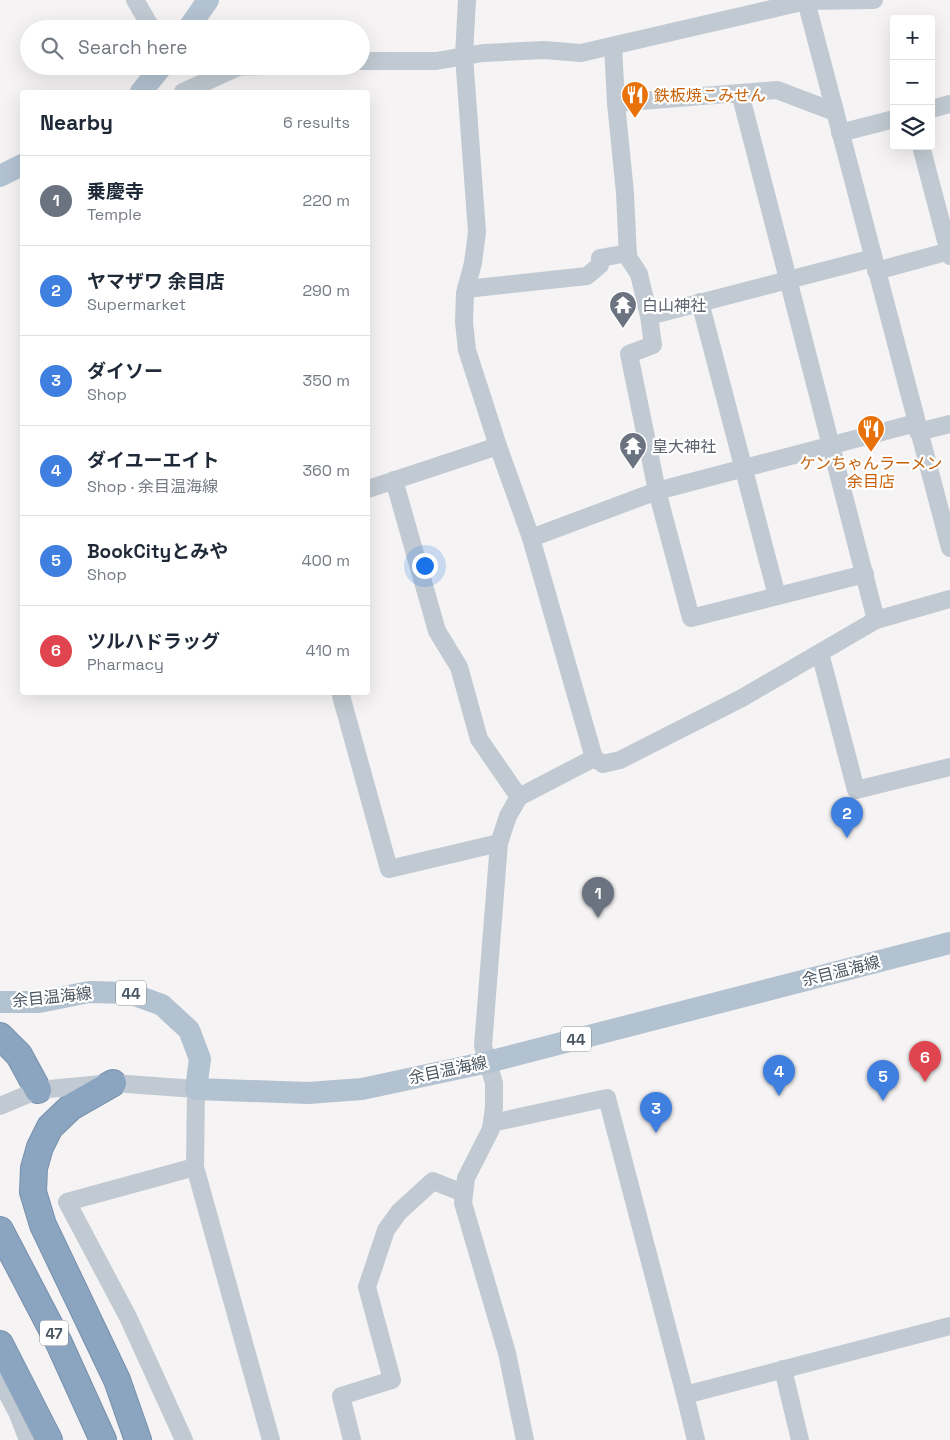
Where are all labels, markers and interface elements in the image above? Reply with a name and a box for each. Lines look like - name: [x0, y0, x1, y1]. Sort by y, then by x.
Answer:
- map controls: [890, 15, 935, 150]
- button: +: [890, 15, 935, 60]
- search box: [20, 20, 370, 75]
- icon: search: [38, 34, 66, 62]
- text: Search here: [78, 35, 188, 60]
- button: −: [890, 60, 935, 105]
- restaurant icon: 鉄板焼こみせん: [620, 80, 650, 119]
- place label: 鉄板焼こみせん: [654, 85, 766, 106]
- button: layers: [890, 105, 935, 150]
- text: Nearby: [40, 109, 113, 136]
- text: 6 results: [283, 112, 350, 133]
- text: 乗慶寺: [87, 179, 144, 204]
- text: 1: [52, 190, 60, 211]
- text: 220 m: [303, 190, 350, 211]
- text: Temple: [87, 204, 142, 225]
- text: ヤマザワ 余目店: [87, 269, 225, 294]
- text: 2: [51, 280, 61, 301]
- text: 290 m: [302, 280, 350, 301]
- temple icon: 白山神社: [608, 290, 638, 329]
- text: Supermarket: [87, 294, 186, 315]
- place label: 白山神社: [642, 295, 706, 316]
- text: ダイソー: [87, 359, 163, 384]
- text: 3: [51, 370, 61, 391]
- text: 350 m: [303, 370, 350, 391]
- text: Shop: [87, 384, 127, 405]
- restaurant icon: ケンちゃんラーメン 余目店: [856, 414, 886, 453]
- temple icon: 皇大神社: [618, 431, 648, 470]
- place label: 皇大神社: [652, 436, 716, 457]
- text: ダイユーエイト: [87, 448, 220, 473]
- place label: ケンちゃんラーメン 余目店: [800, 453, 942, 492]
- text: 4: [51, 460, 61, 481]
- text: 360 m: [302, 460, 350, 481]
- text: Shop · 余目温海線: [87, 476, 218, 497]
- text: BookCityとみや: [87, 539, 228, 564]
- text: 5: [51, 550, 61, 571]
- text: 400 m: [302, 550, 350, 571]
- your location: [412, 553, 438, 579]
- text: Shop: [87, 564, 127, 585]
- text: ツルハドラッグ: [87, 629, 220, 654]
- text: 6: [51, 640, 61, 661]
- text: 410 m: [306, 640, 350, 661]
- text: Pharmacy: [87, 654, 164, 675]
- pin: 2: [831, 797, 863, 838]
- pin: 1: [582, 877, 614, 918]
- street label: 余目温海線: [800, 951, 882, 991]
- road number: 44: [116, 980, 146, 1006]
- street label: 余目温海線: [11, 982, 93, 1012]
- road number: 44: [561, 1026, 591, 1052]
- pin: 6: [909, 1041, 941, 1082]
- street label: 余目温海線: [407, 1051, 489, 1089]
- pin: 4: [763, 1055, 795, 1096]
- pin: 5: [867, 1060, 899, 1101]
- pin: 3: [640, 1092, 672, 1133]
- road number: 47: [40, 1320, 68, 1346]

